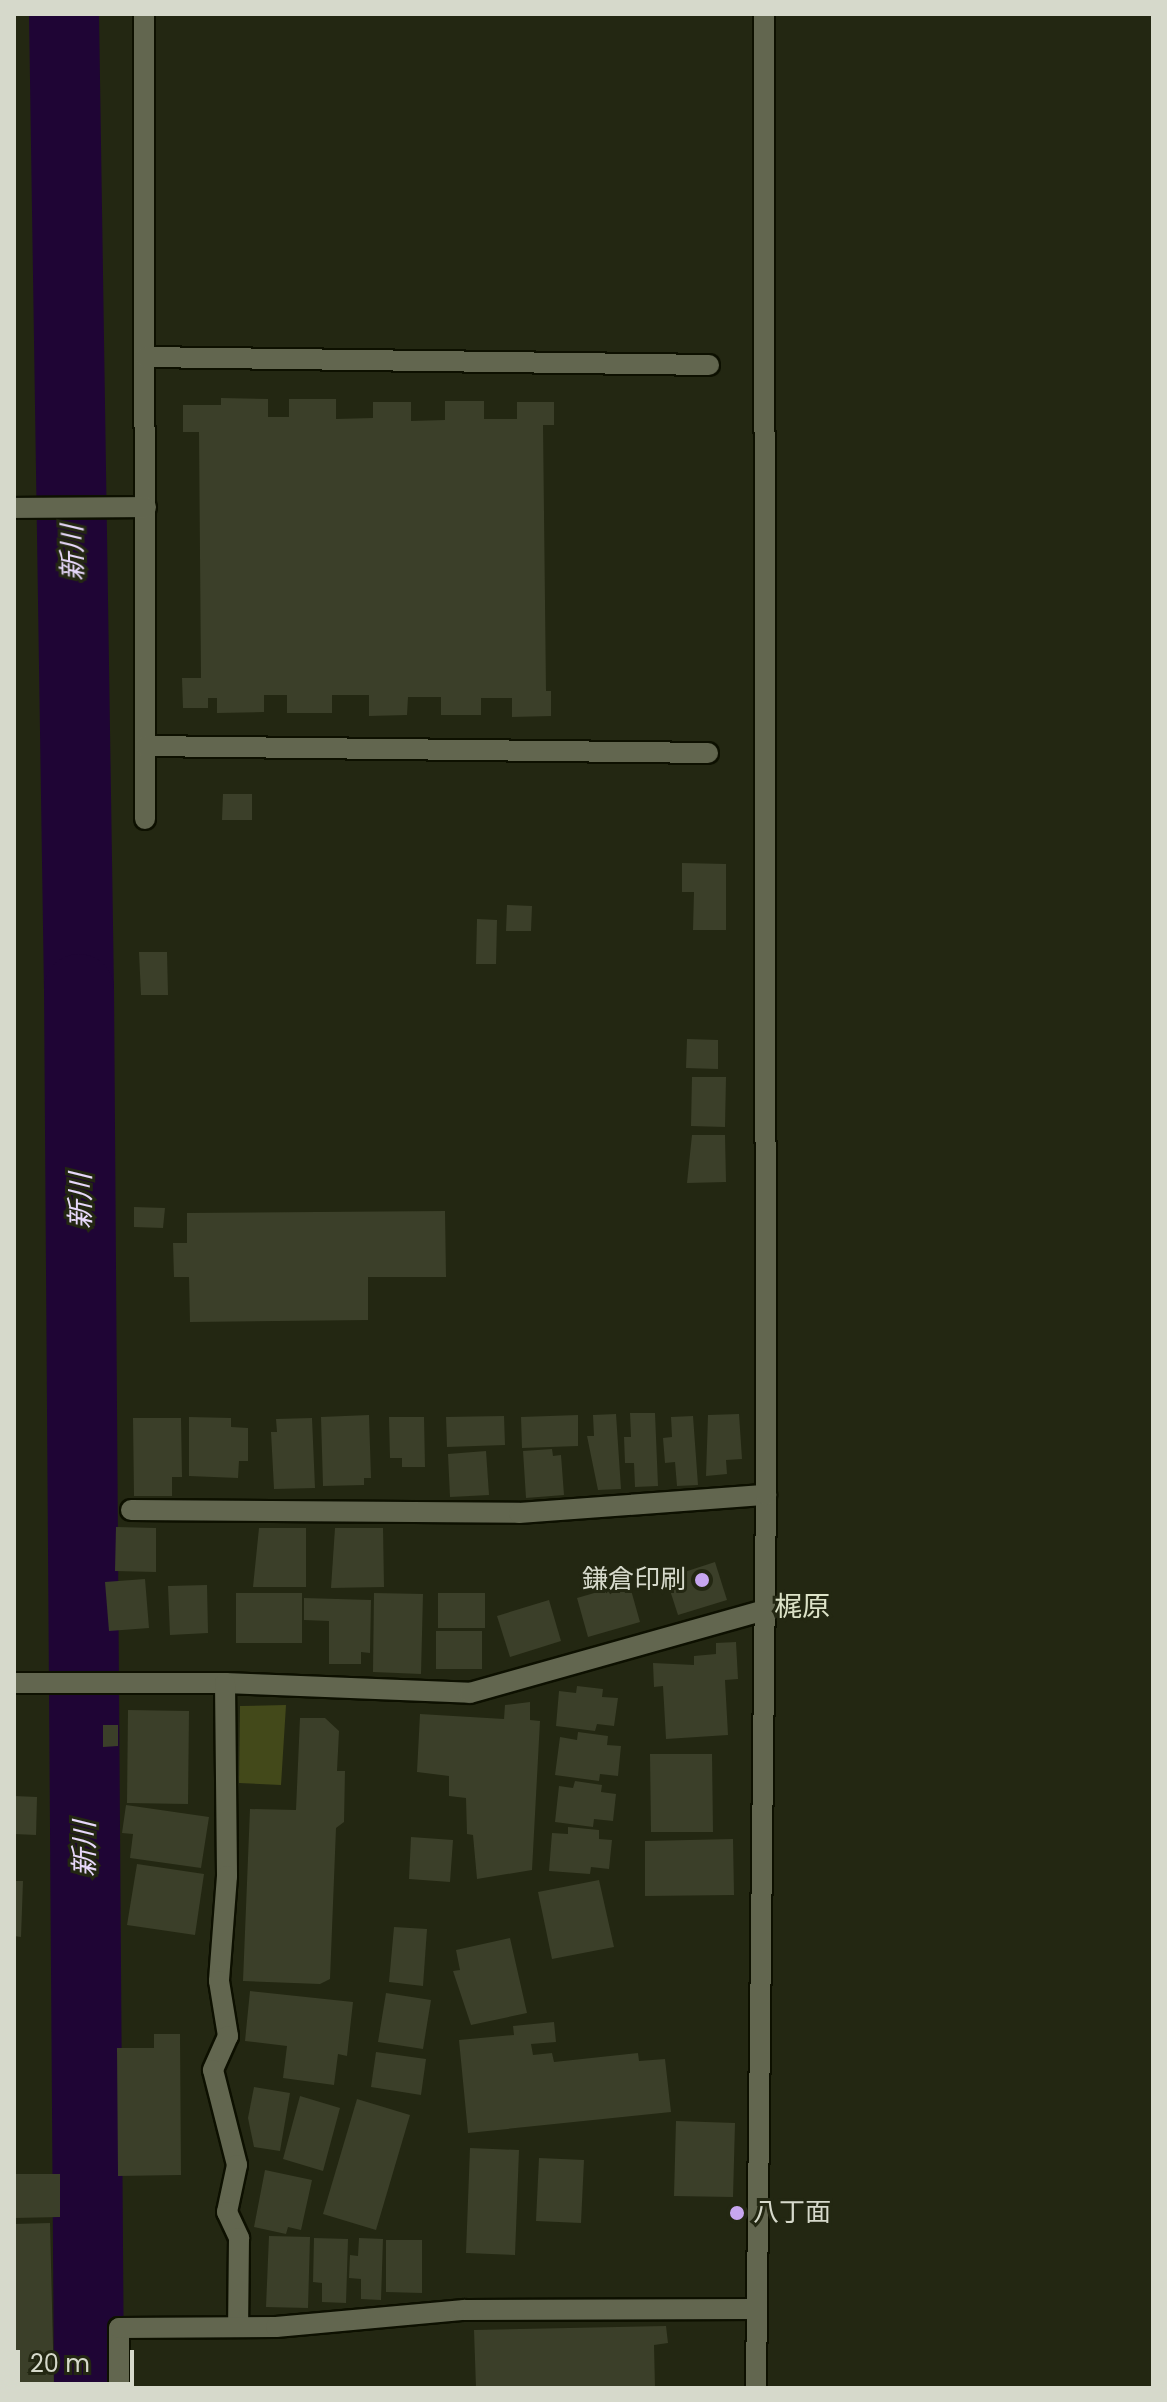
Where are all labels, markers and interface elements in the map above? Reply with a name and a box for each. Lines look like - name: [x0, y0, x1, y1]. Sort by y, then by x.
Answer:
- water label: 新川: [56, 525, 90, 581]
- water label: 新川: [64, 1173, 98, 1229]
- place label: 鎌倉印刷: [582, 1564, 686, 1596]
- marker: 鎌倉印刷: [693, 1571, 711, 1589]
- district label: 梶原: [774, 1590, 830, 1624]
- water label: 新川: [68, 1821, 102, 1877]
- place label: 八丁面: [753, 2197, 831, 2229]
- marker: 八丁面: [728, 2204, 746, 2222]
- scale bar: [20, 2334, 138, 2384]
- text: 20 m: [30, 2347, 90, 2380]

